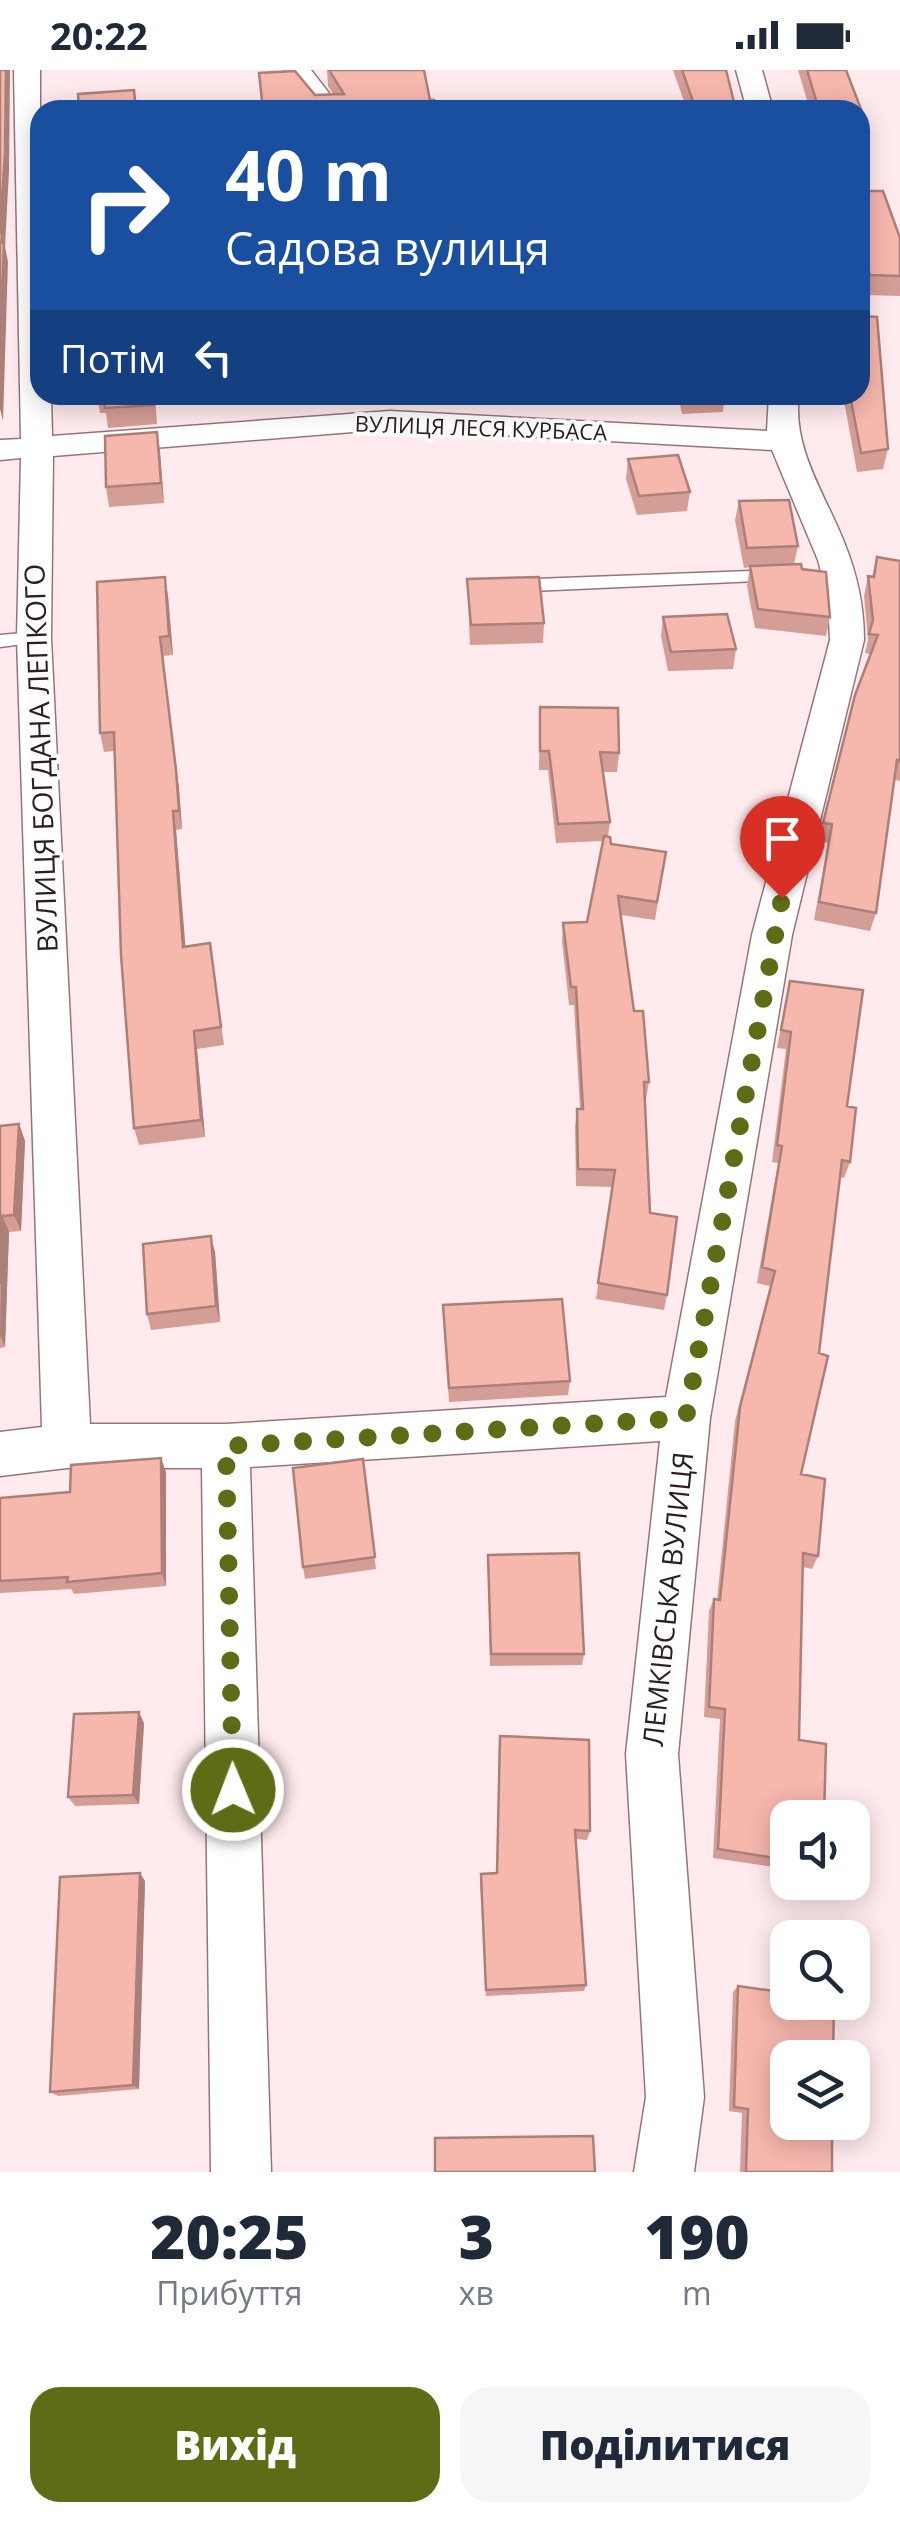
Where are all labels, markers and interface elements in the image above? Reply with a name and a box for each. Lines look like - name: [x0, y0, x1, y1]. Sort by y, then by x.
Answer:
- text: 20:22: [50, 9, 148, 61]
- text: 40 m: [225, 126, 392, 222]
- icon: right: [60, 140, 190, 270]
- text: Садова вулиця: [225, 217, 550, 278]
- icon: left: [186, 330, 241, 385]
- text: Потім: [60, 332, 166, 384]
- street label: ВУЛИЦЯ ЛЕСЯ КУРБАСА: [354, 408, 608, 446]
- street label: ВУЛИЦЯ БОГДАНА ЛЕПКОГО: [14, 563, 66, 953]
- pin: [740, 796, 825, 899]
- icon: arrive: [755, 811, 810, 866]
- street label: ЛЕМКІВСЬКА ВУЛИЦЯ: [633, 1450, 701, 1748]
- position arrow: [181, 1738, 285, 1842]
- map controls: [770, 1800, 870, 2140]
- button: sound: [770, 1800, 870, 1900]
- button: search: [770, 1920, 870, 2020]
- button: layers: [770, 2040, 870, 2140]
- text: 20:25: [150, 2195, 308, 2277]
- text: 3: [459, 2195, 494, 2277]
- text: 190: [644, 2195, 750, 2277]
- text: Прибуття: [156, 2271, 302, 2314]
- text: хв: [459, 2271, 494, 2314]
- text: m: [682, 2271, 712, 2314]
- button: Вихід: [30, 2387, 440, 2502]
- button: Поділитися: [460, 2387, 870, 2502]

